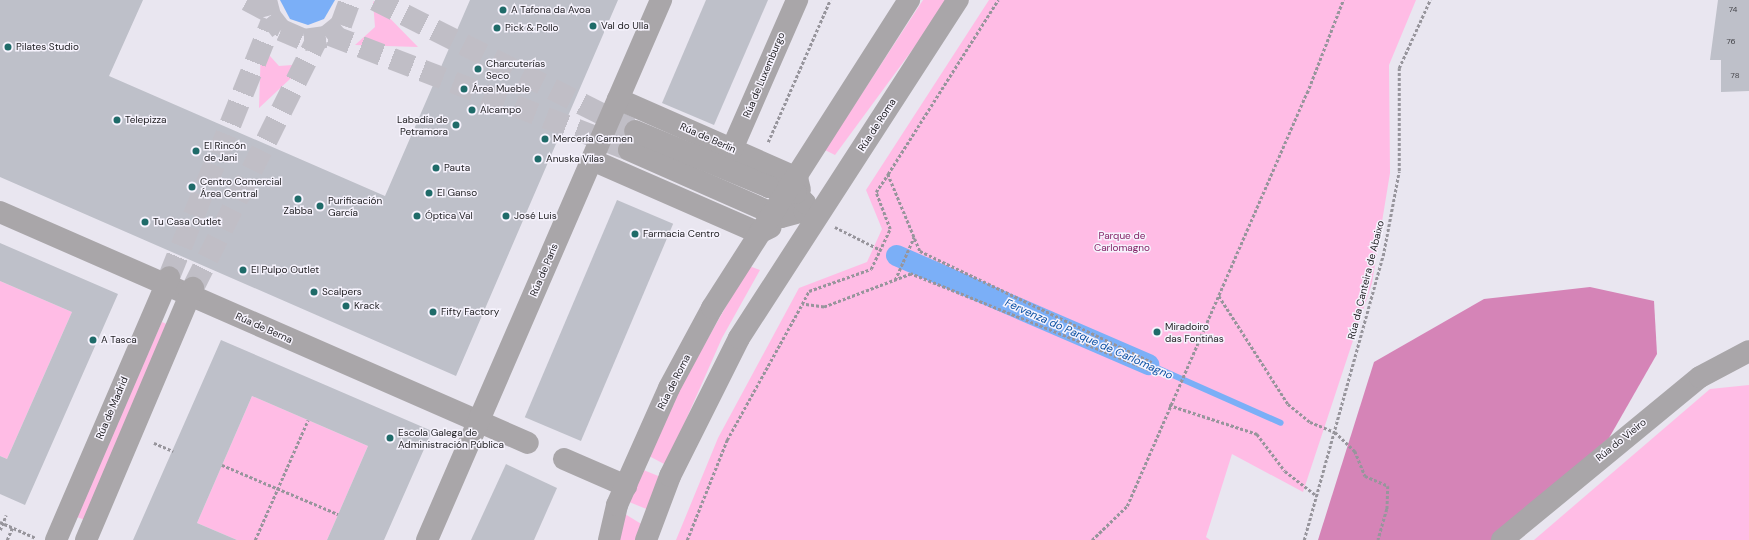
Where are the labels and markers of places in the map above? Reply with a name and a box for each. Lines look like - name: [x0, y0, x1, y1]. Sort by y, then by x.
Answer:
- place label: A Tafona da Avoa: [511, 4, 590, 16]
- marker: A Tafona da Avoa: [498, 5, 508, 15]
- place label: Val do Ulla: [601, 20, 649, 32]
- marker: Val do Ulla: [588, 21, 598, 31]
- place label: Pick & Pollo: [505, 22, 558, 34]
- marker: Pick & Pollo: [492, 23, 502, 33]
- place label: Pilates Studio: [16, 41, 79, 53]
- marker: Pilates Studio: [3, 42, 13, 52]
- place label: Charcuterías Seco: [486, 57, 545, 80]
- marker: Charcuterías Seco: [473, 64, 483, 74]
- place label: Área Mueble: [472, 83, 530, 95]
- marker: Área Mueble: [459, 84, 469, 94]
- place label: Alcampo: [480, 104, 521, 116]
- marker: Alcampo: [467, 105, 477, 115]
- place label: Labadía de Petramora: [397, 113, 448, 136]
- place label: Telepizza: [125, 114, 167, 126]
- marker: Telepizza: [112, 115, 122, 125]
- marker: Labadía de Petramora: [451, 120, 461, 130]
- place label: Mercería Carmen: [553, 133, 633, 145]
- marker: Mercería Carmen: [540, 134, 550, 144]
- place label: El Rincón de Jani: [204, 139, 246, 162]
- marker: El Rincón de Jani: [191, 146, 201, 156]
- place label: Anuska Vilas: [546, 153, 604, 165]
- marker: Anuska Vilas: [533, 154, 543, 164]
- place label: Pauta: [444, 162, 470, 174]
- marker: Pauta: [431, 163, 441, 173]
- place label: Centro Comercial Área Central: [200, 175, 282, 198]
- marker: Centro Comercial Área Central: [187, 182, 197, 192]
- place label: El Ganso: [437, 187, 477, 199]
- marker: El Ganso: [424, 188, 434, 198]
- marker: Zabba: [293, 194, 303, 204]
- place label: Purificación García: [328, 194, 382, 218]
- marker: Purificación García: [315, 201, 325, 211]
- place label: Zabba: [284, 205, 312, 217]
- place label: Óptica Val: [425, 210, 473, 222]
- place label: José Luis: [514, 210, 557, 222]
- marker: Óptica Val: [412, 211, 422, 221]
- marker: José Luis: [501, 211, 511, 221]
- place label: Tu Casa Outlet: [153, 216, 221, 228]
- marker: Tu Casa Outlet: [140, 217, 150, 227]
- place label: Farmacia Centro: [643, 228, 720, 240]
- marker: Farmacia Centro: [630, 229, 640, 239]
- place label: El Pulpo Outlet: [251, 264, 319, 276]
- marker: El Pulpo Outlet: [238, 265, 248, 275]
- place label: Scalpers: [322, 286, 362, 298]
- marker: Scalpers: [309, 287, 319, 297]
- place label: Krack: [354, 300, 380, 312]
- marker: Krack: [341, 301, 351, 311]
- place label: Fifty Factory: [441, 306, 499, 318]
- marker: Fifty Factory: [428, 307, 438, 317]
- place label: Miradoiro das Fontiñas: [1165, 320, 1224, 344]
- marker: Miradoiro das Fontiñas: [1152, 327, 1162, 337]
- place label: A Tasca: [101, 334, 137, 346]
- marker: A Tasca: [88, 335, 98, 345]
- place label: Escola Galega de Administración Pública: [398, 426, 504, 450]
- marker: Escola Galega de Administración Pública: [385, 433, 395, 443]

